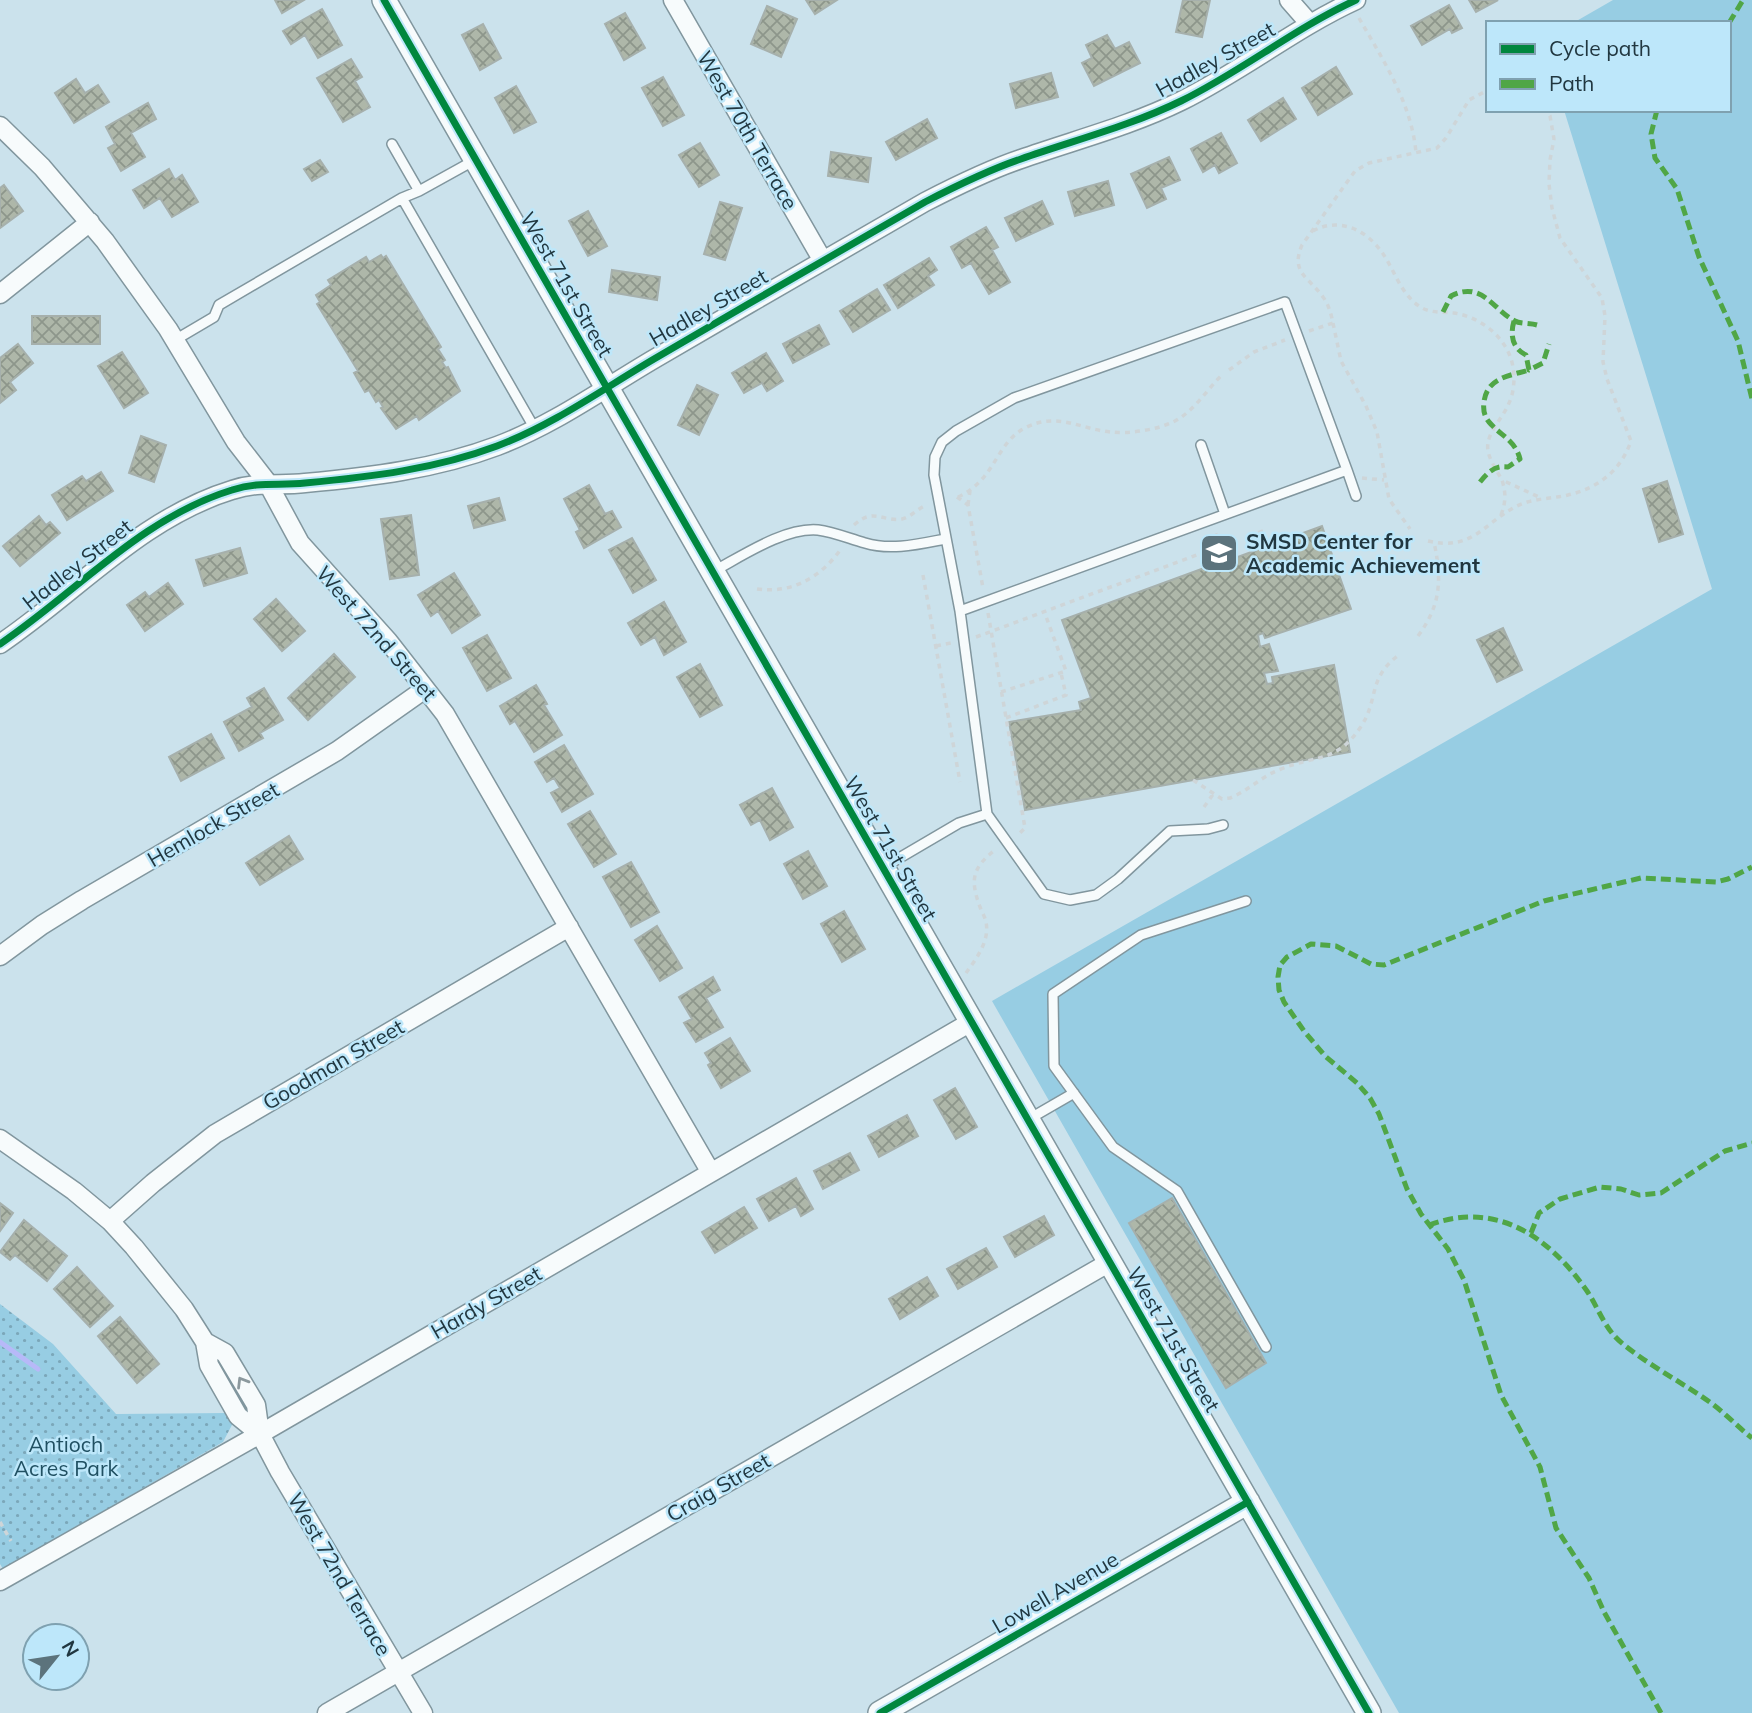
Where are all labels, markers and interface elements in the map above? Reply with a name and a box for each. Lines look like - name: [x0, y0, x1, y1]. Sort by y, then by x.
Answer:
- street label: Hadley Street: [1151, 16, 1279, 102]
- legend: [1486, 21, 1731, 112]
- text: Cycle path: [1549, 35, 1651, 61]
- street label: West 70th Terrace: [692, 46, 804, 214]
- text: Path: [1549, 70, 1594, 96]
- street label: West 71st Street: [515, 207, 619, 361]
- street label: Hadley Street: [644, 263, 772, 351]
- street label: Hadley Street: [17, 513, 137, 615]
- place label: SMSD Center for Academic Achievement: [1246, 528, 1480, 578]
- school or university icon: SMSD Center for Academic Achievement: [1198, 532, 1240, 574]
- street label: West 72nd Street: [311, 560, 443, 706]
- street label: West 71st Street: [839, 771, 943, 925]
- street label: Hemlock Street: [143, 776, 283, 872]
- street label: Goodman Street: [258, 1013, 408, 1115]
- street label: Hardy Street: [426, 1260, 546, 1344]
- street label: West 71st Street: [1122, 1262, 1226, 1416]
- one-way arrow: [238, 1376, 251, 1389]
- park label: Antioch Acres Park: [14, 1431, 119, 1481]
- street label: Craig Street: [661, 1447, 775, 1527]
- street label: West 72nd Terrace: [283, 1488, 397, 1660]
- street label: Lowell Avenue: [987, 1545, 1123, 1639]
- north arrow: [21, 1622, 91, 1692]
- text: N: [57, 1636, 85, 1661]

